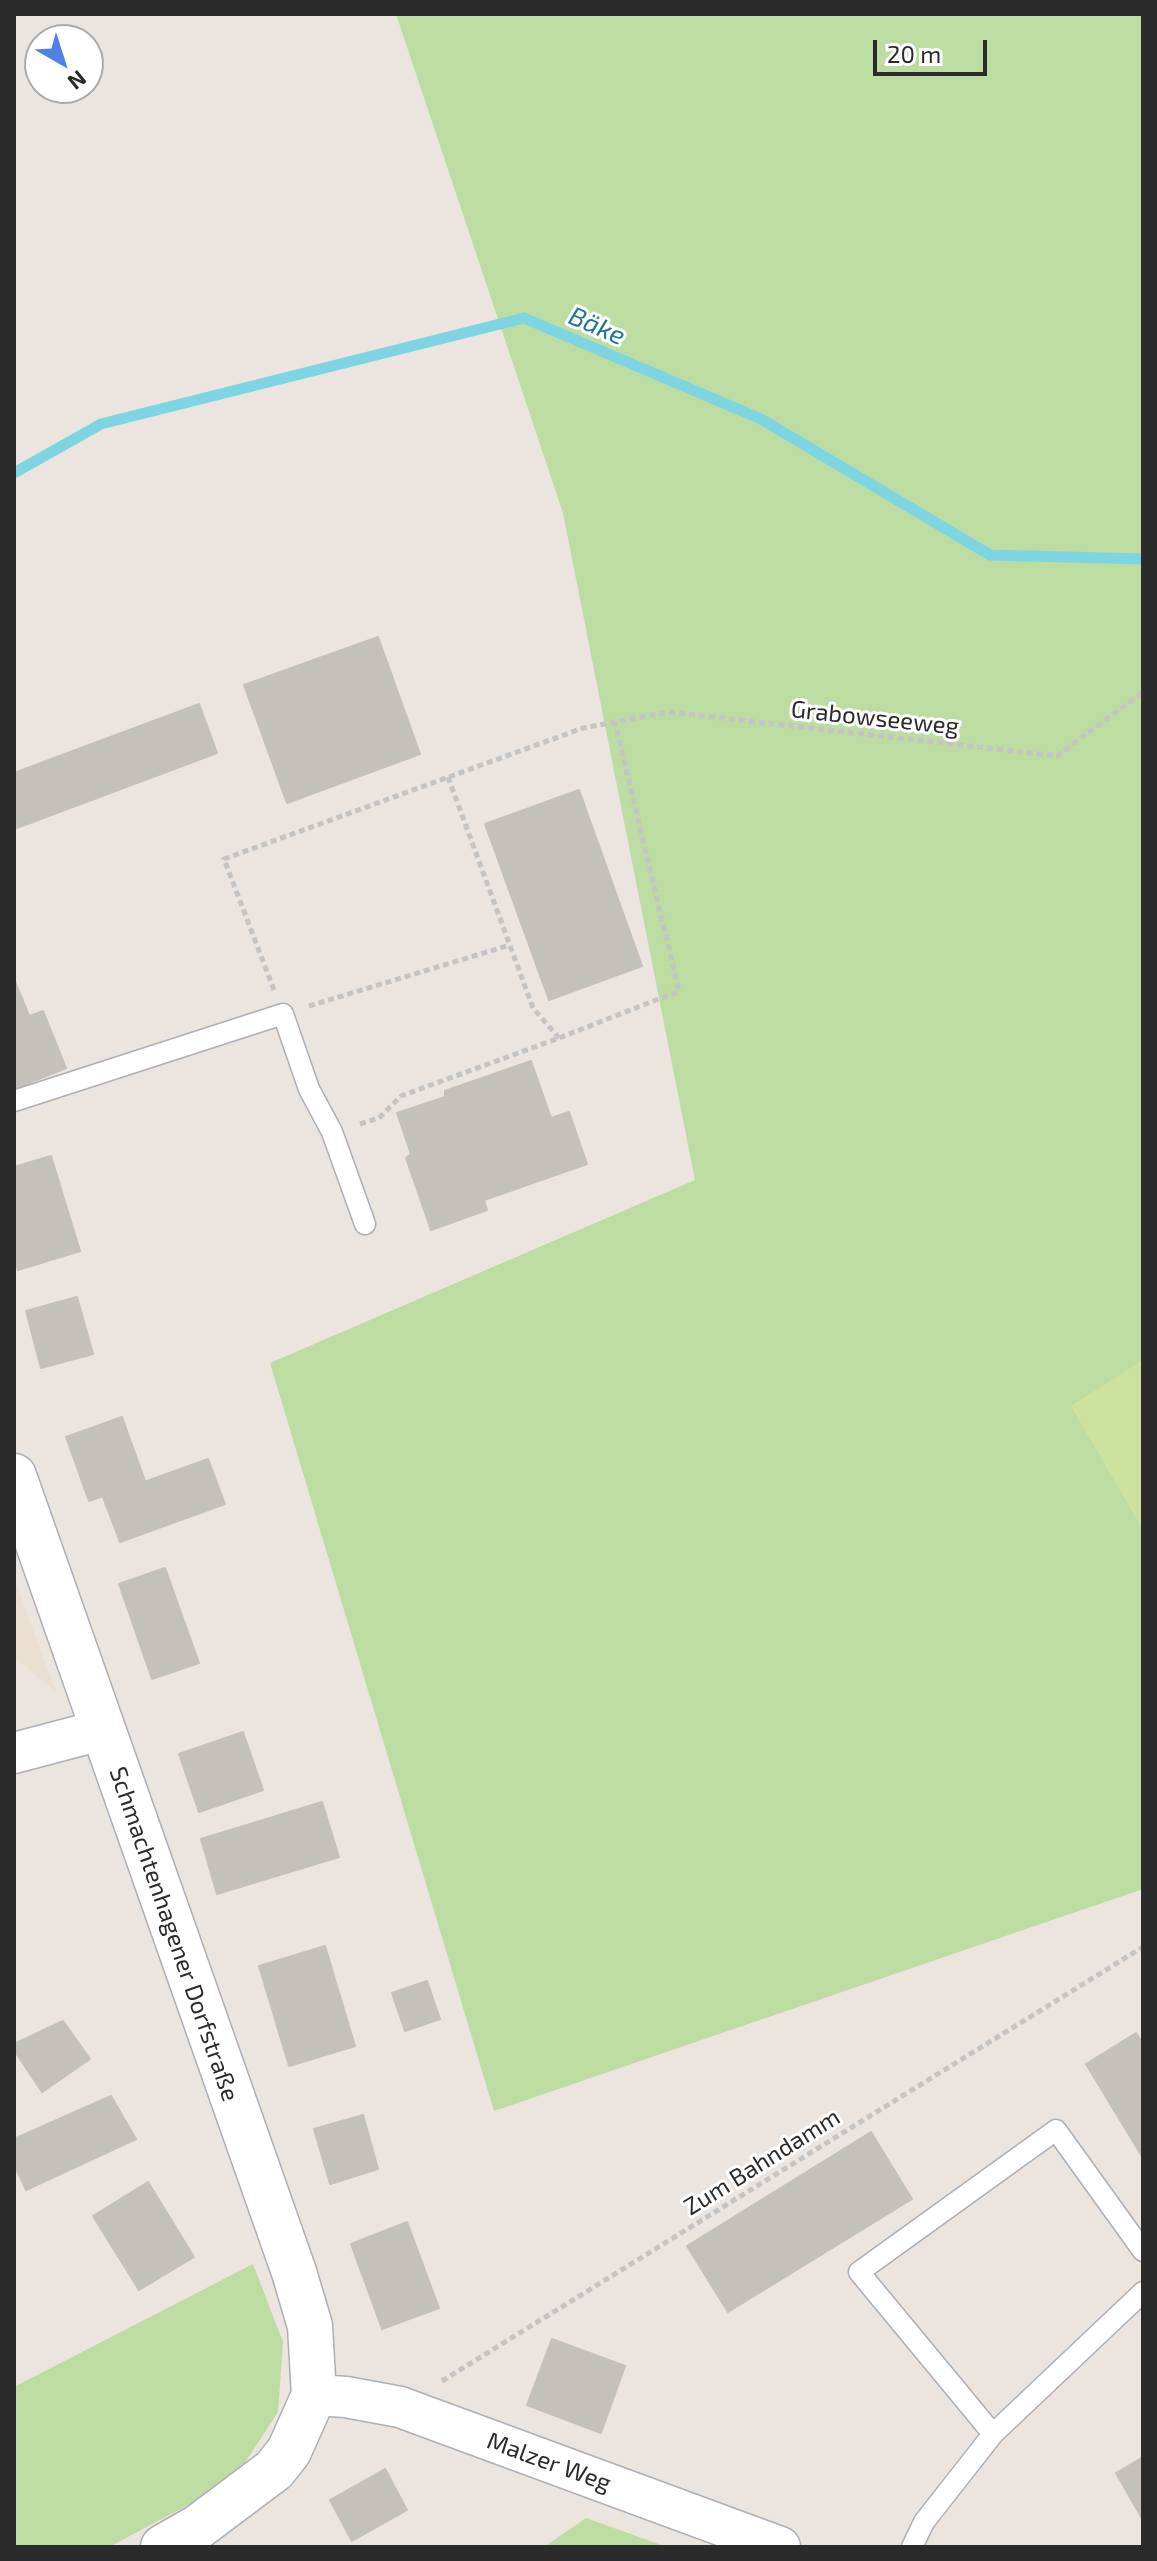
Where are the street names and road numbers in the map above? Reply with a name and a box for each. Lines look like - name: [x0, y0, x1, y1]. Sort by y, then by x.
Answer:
- street label: Grabowseeweg: [790, 695, 960, 741]
- street label: Schmachtenhagener Dorfstraße: [103, 1763, 245, 2105]
- street label: Zum Bahndamm: [679, 2102, 845, 2222]
- street label: Malzer Weg: [483, 2426, 615, 2498]

